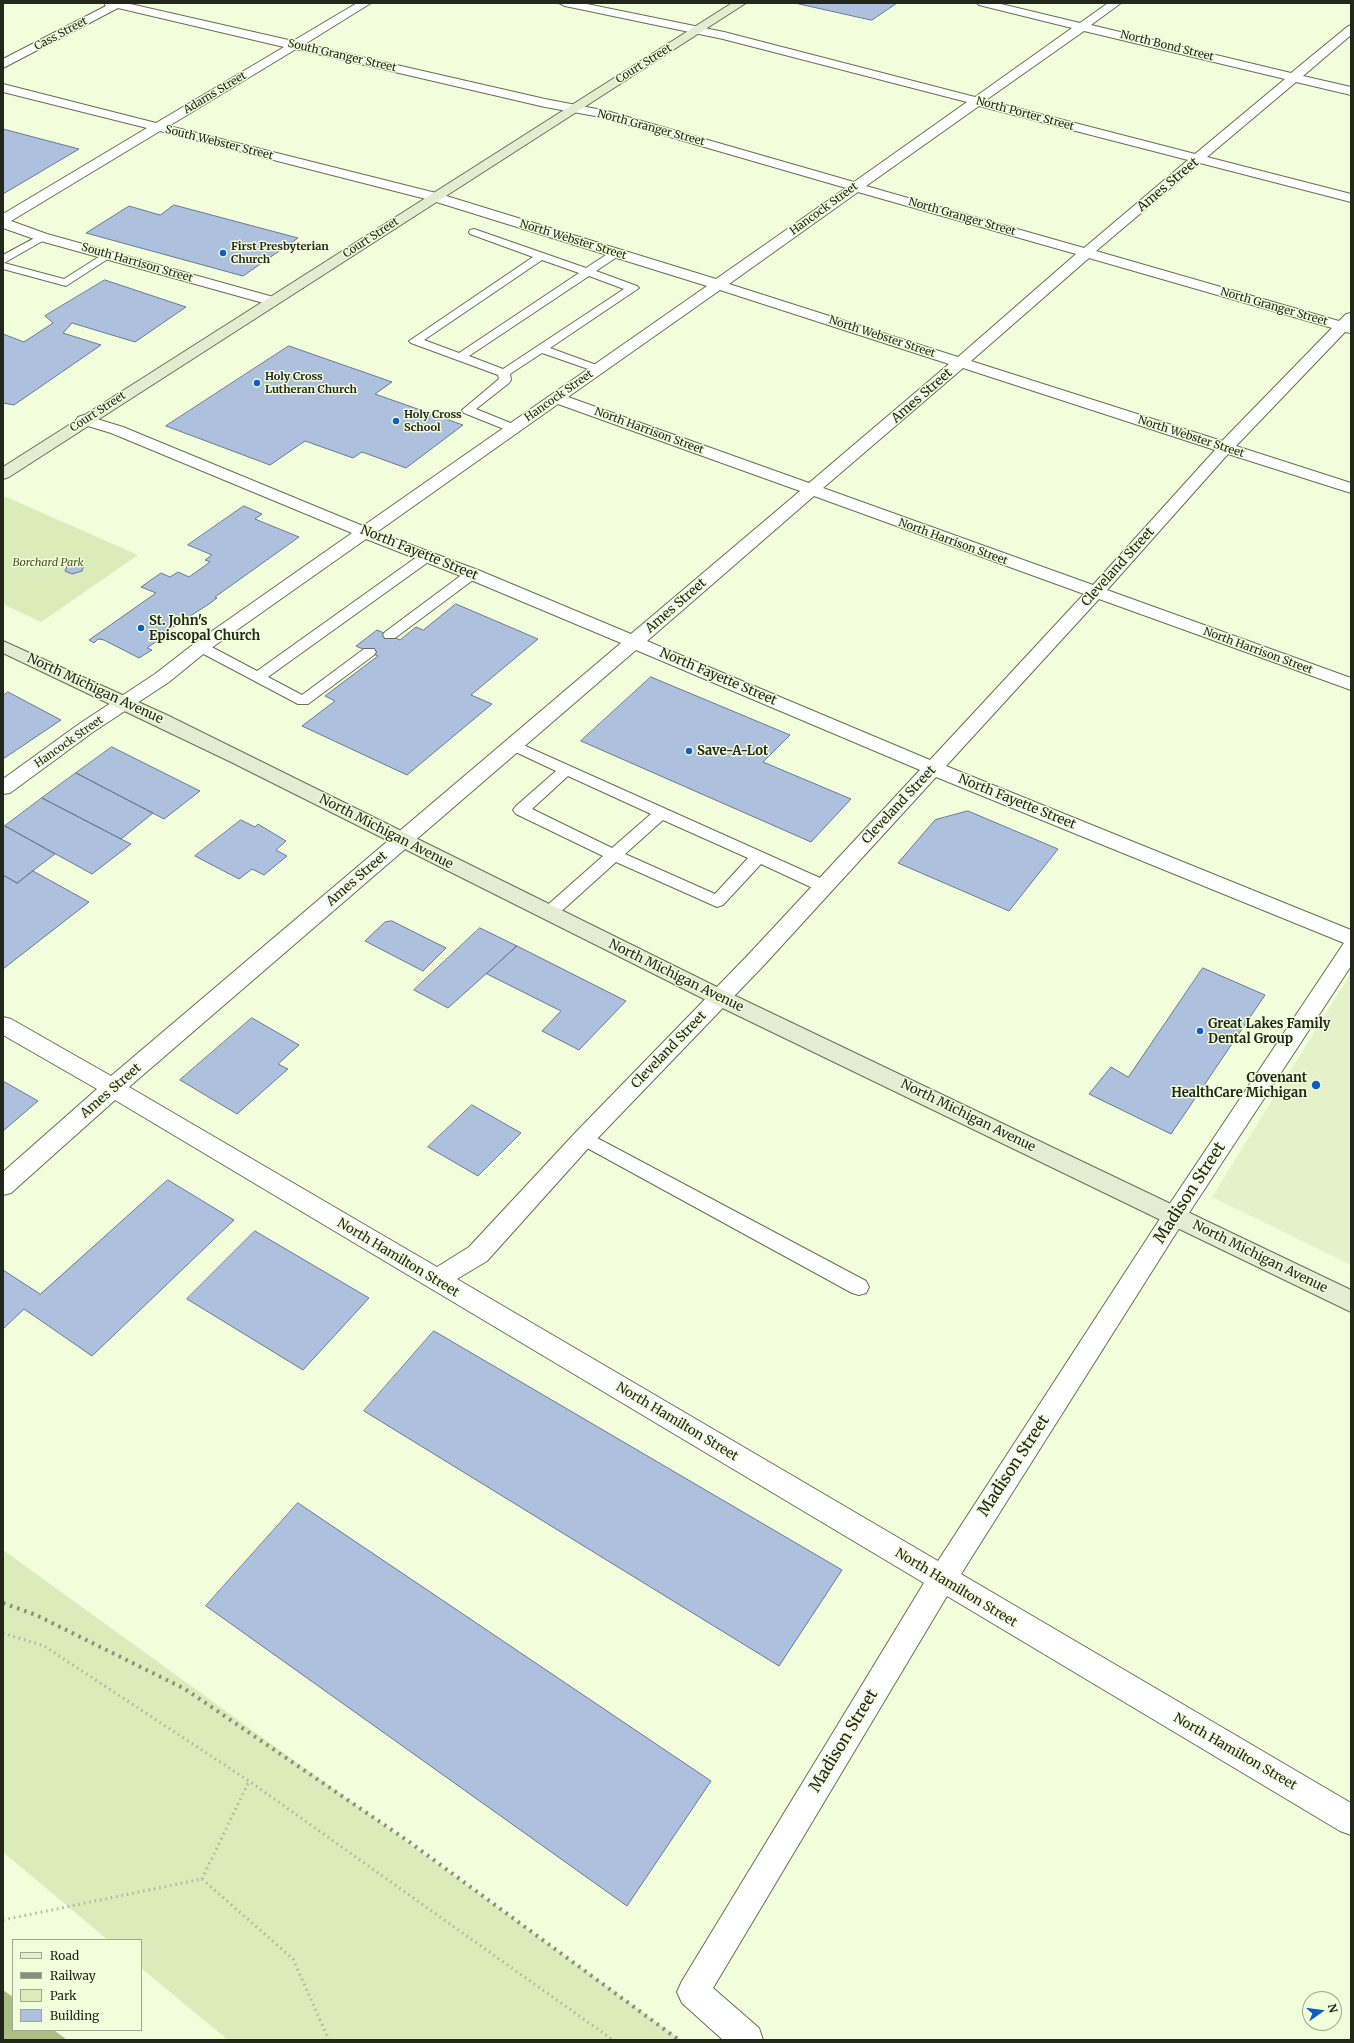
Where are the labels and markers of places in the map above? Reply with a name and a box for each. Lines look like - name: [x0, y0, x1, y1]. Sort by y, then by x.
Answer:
- place label: First Presbyterian Church: [231, 240, 329, 266]
- marker: First Presbyterian Church: [218, 248, 228, 258]
- place label: Holy Cross Lutheran Church: [265, 370, 357, 396]
- marker: Holy Cross Lutheran Church: [252, 378, 262, 388]
- place label: Holy Cross School: [404, 408, 462, 434]
- marker: Holy Cross School: [391, 416, 401, 426]
- place label: St. John's Episcopal Church: [149, 613, 260, 644]
- marker: St. John's Episcopal Church: [136, 623, 146, 633]
- place label: Save-A-Lot: [697, 743, 768, 759]
- marker: Save-A-Lot: [684, 746, 694, 756]
- place label: Great Lakes Family Dental Group: [1208, 1016, 1331, 1047]
- marker: Great Lakes Family Dental Group: [1195, 1026, 1205, 1036]
- place label: Covenant HealthCare Michigan: [1171, 1070, 1307, 1101]
- marker: Covenant HealthCare Michigan: [1310, 1079, 1322, 1091]

